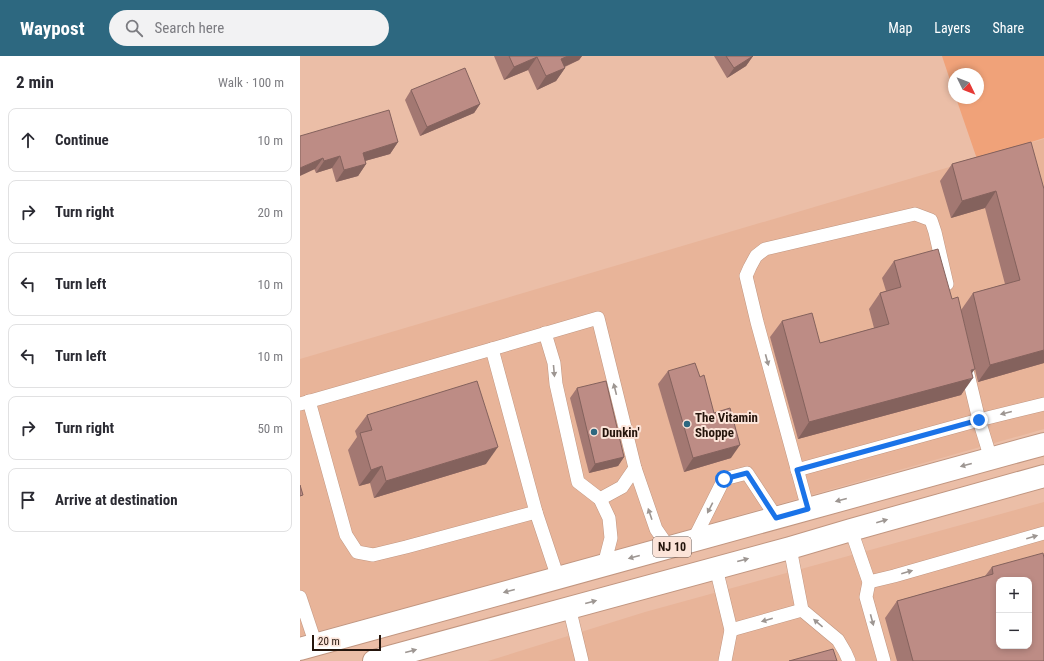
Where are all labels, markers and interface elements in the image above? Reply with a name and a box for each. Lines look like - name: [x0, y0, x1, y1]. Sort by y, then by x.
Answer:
- search box: [109, 10, 389, 46]
- text: Waypost: [20, 17, 85, 40]
- icon: search: [123, 17, 145, 39]
- text: Search here: [155, 19, 224, 37]
- text: Map: [888, 20, 912, 36]
- text: Layers: [934, 20, 971, 36]
- text: Share: [993, 20, 1024, 36]
- north arrow: [948, 68, 984, 104]
- text: 2 min: [16, 72, 54, 92]
- text: Walk · 100 m: [218, 75, 284, 90]
- icon: ahead: [17, 129, 39, 151]
- text: Continue: [55, 131, 109, 149]
- text: 10 m: [257, 133, 283, 148]
- icon: right: [17, 201, 39, 223]
- text: Turn right: [55, 203, 114, 221]
- text: 20 m: [257, 205, 283, 220]
- icon: left: [17, 273, 39, 295]
- text: Turn left: [55, 275, 106, 293]
- text: 10 m: [257, 277, 283, 292]
- icon: left: [17, 345, 39, 367]
- text: Turn left: [55, 347, 106, 365]
- text: 10 m: [257, 349, 283, 364]
- one-way arrow: [764, 354, 770, 366]
- one-way arrow: [551, 364, 558, 377]
- one-way arrow: [612, 383, 618, 395]
- place label: The Vitamin Shoppe: [695, 410, 758, 440]
- route end: [970, 411, 988, 429]
- one-way arrow: [1000, 411, 1012, 417]
- icon: right: [17, 417, 39, 439]
- text: Turn right: [55, 419, 114, 437]
- marker: The Vitamin Shoppe: [682, 419, 692, 429]
- text: 50 m: [257, 421, 283, 436]
- place label: Dunkin': [602, 425, 640, 440]
- marker: Dunkin': [589, 427, 599, 437]
- one-way arrow: [960, 463, 972, 469]
- route start: [715, 470, 733, 488]
- icon: arrive: [17, 489, 39, 511]
- text: Arrive at destination: [55, 491, 178, 509]
- one-way arrow: [834, 497, 846, 503]
- one-way arrow: [707, 502, 713, 514]
- one-way arrow: [647, 508, 653, 520]
- one-way arrow: [876, 518, 888, 524]
- one-way arrow: [1026, 534, 1038, 540]
- road number: NJ 10: [653, 537, 691, 557]
- one-way arrow: [628, 554, 640, 560]
- one-way arrow: [737, 557, 749, 563]
- one-way arrow: [901, 569, 913, 575]
- map controls: [996, 577, 1032, 649]
- button: +: [996, 577, 1032, 613]
- one-way arrow: [503, 589, 515, 595]
- one-way arrow: [584, 598, 597, 604]
- button: −: [996, 613, 1032, 649]
- one-way arrow: [869, 614, 875, 626]
- one-way arrow: [760, 617, 772, 623]
- one-way arrow: [813, 619, 824, 628]
- scale bar: [312, 633, 381, 652]
- text: 20 m: [318, 635, 340, 648]
- one-way arrow: [406, 648, 418, 654]

